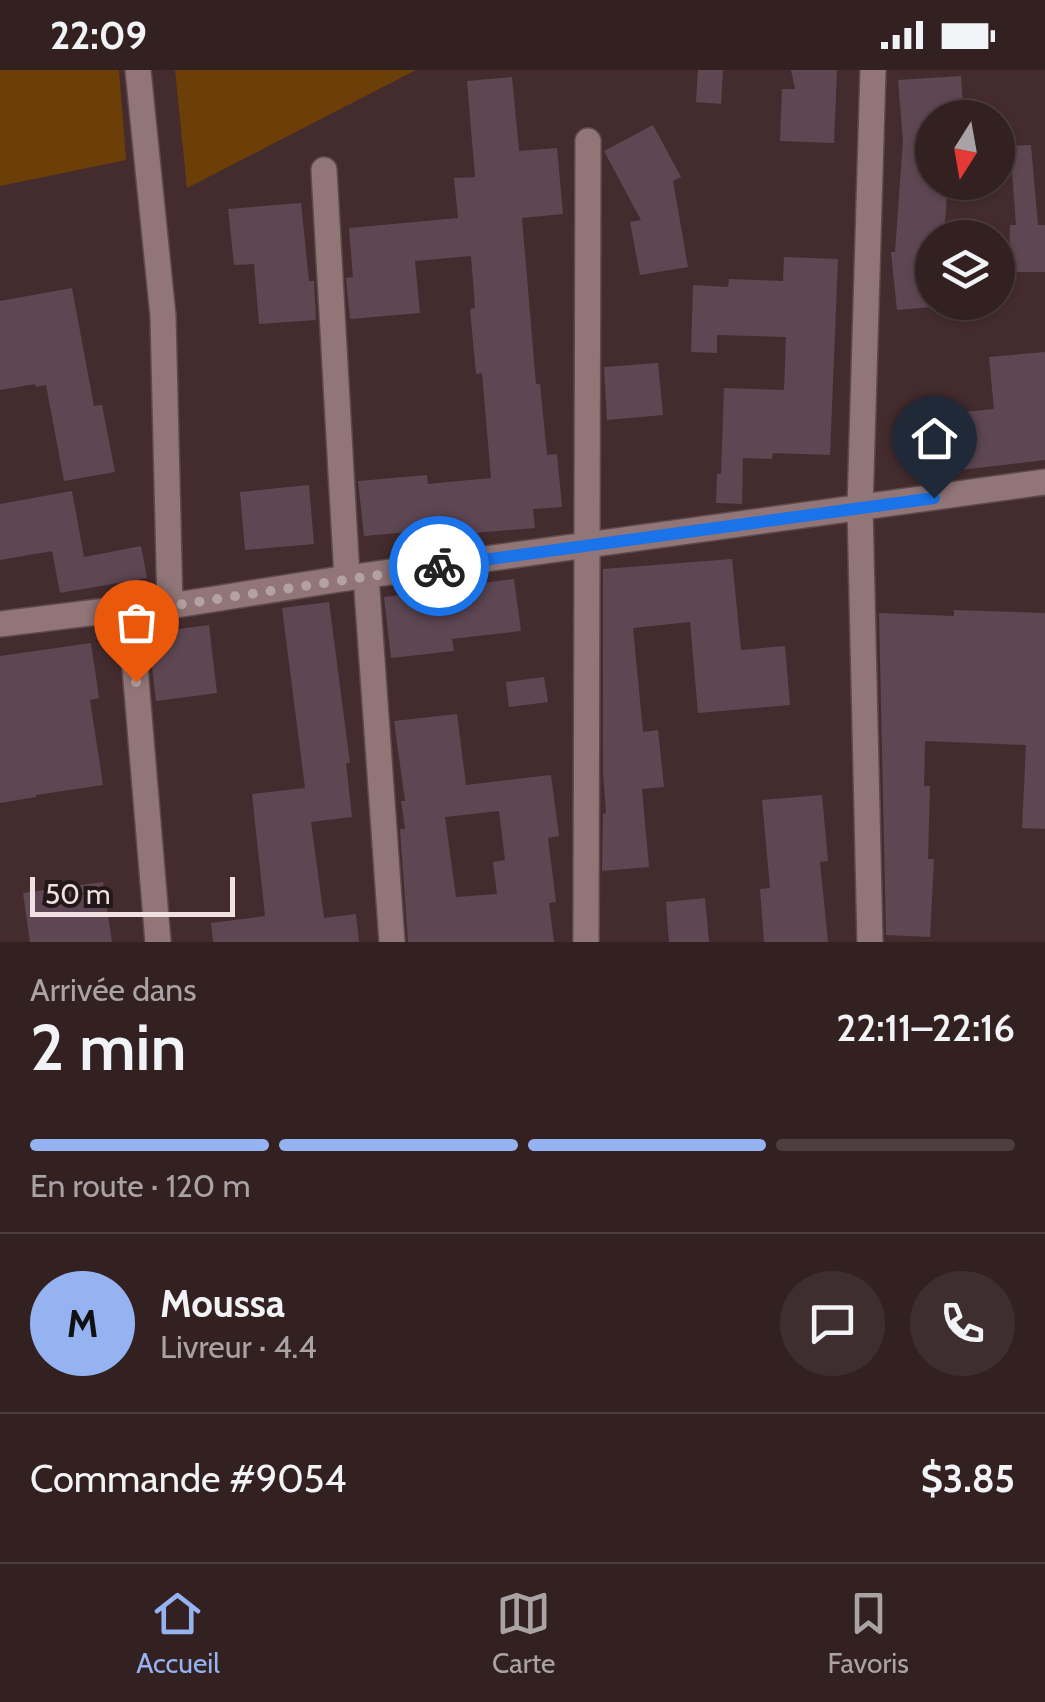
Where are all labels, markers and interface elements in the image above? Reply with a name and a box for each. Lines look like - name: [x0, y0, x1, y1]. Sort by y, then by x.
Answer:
- text: 22:09: [50, 12, 147, 59]
- north arrow: [915, 100, 1015, 200]
- map controls: [915, 100, 1015, 320]
- button: layers: [915, 220, 1015, 320]
- pin: [892, 396, 977, 499]
- icon: home: [907, 411, 962, 466]
- courier: [389, 516, 489, 616]
- icon: bike: [412, 539, 467, 594]
- pin: [94, 580, 179, 683]
- icon: bag: [109, 595, 164, 650]
- scale bar: [30, 872, 235, 916]
- text: 50 m: [45, 877, 111, 911]
- text: Arrivée dans: [30, 970, 196, 1009]
- text: 22:11–22:16: [836, 1004, 1015, 1051]
- text: 2 min: [30, 1007, 187, 1086]
- text: En route · 120 m: [30, 1166, 250, 1205]
- button: chat: [780, 1271, 885, 1376]
- button: phone: [910, 1271, 1015, 1376]
- text: Moussa: [160, 1280, 285, 1327]
- text: M: [67, 1300, 98, 1347]
- text: Livreur · 4.4: [160, 1327, 317, 1366]
- text: Commande #9054: [30, 1455, 346, 1502]
- text: $3.85: [921, 1455, 1015, 1502]
- tab: Accueil: [136, 1586, 220, 1680]
- tab: Carte: [492, 1586, 555, 1680]
- tab: Favoris: [828, 1586, 909, 1680]

